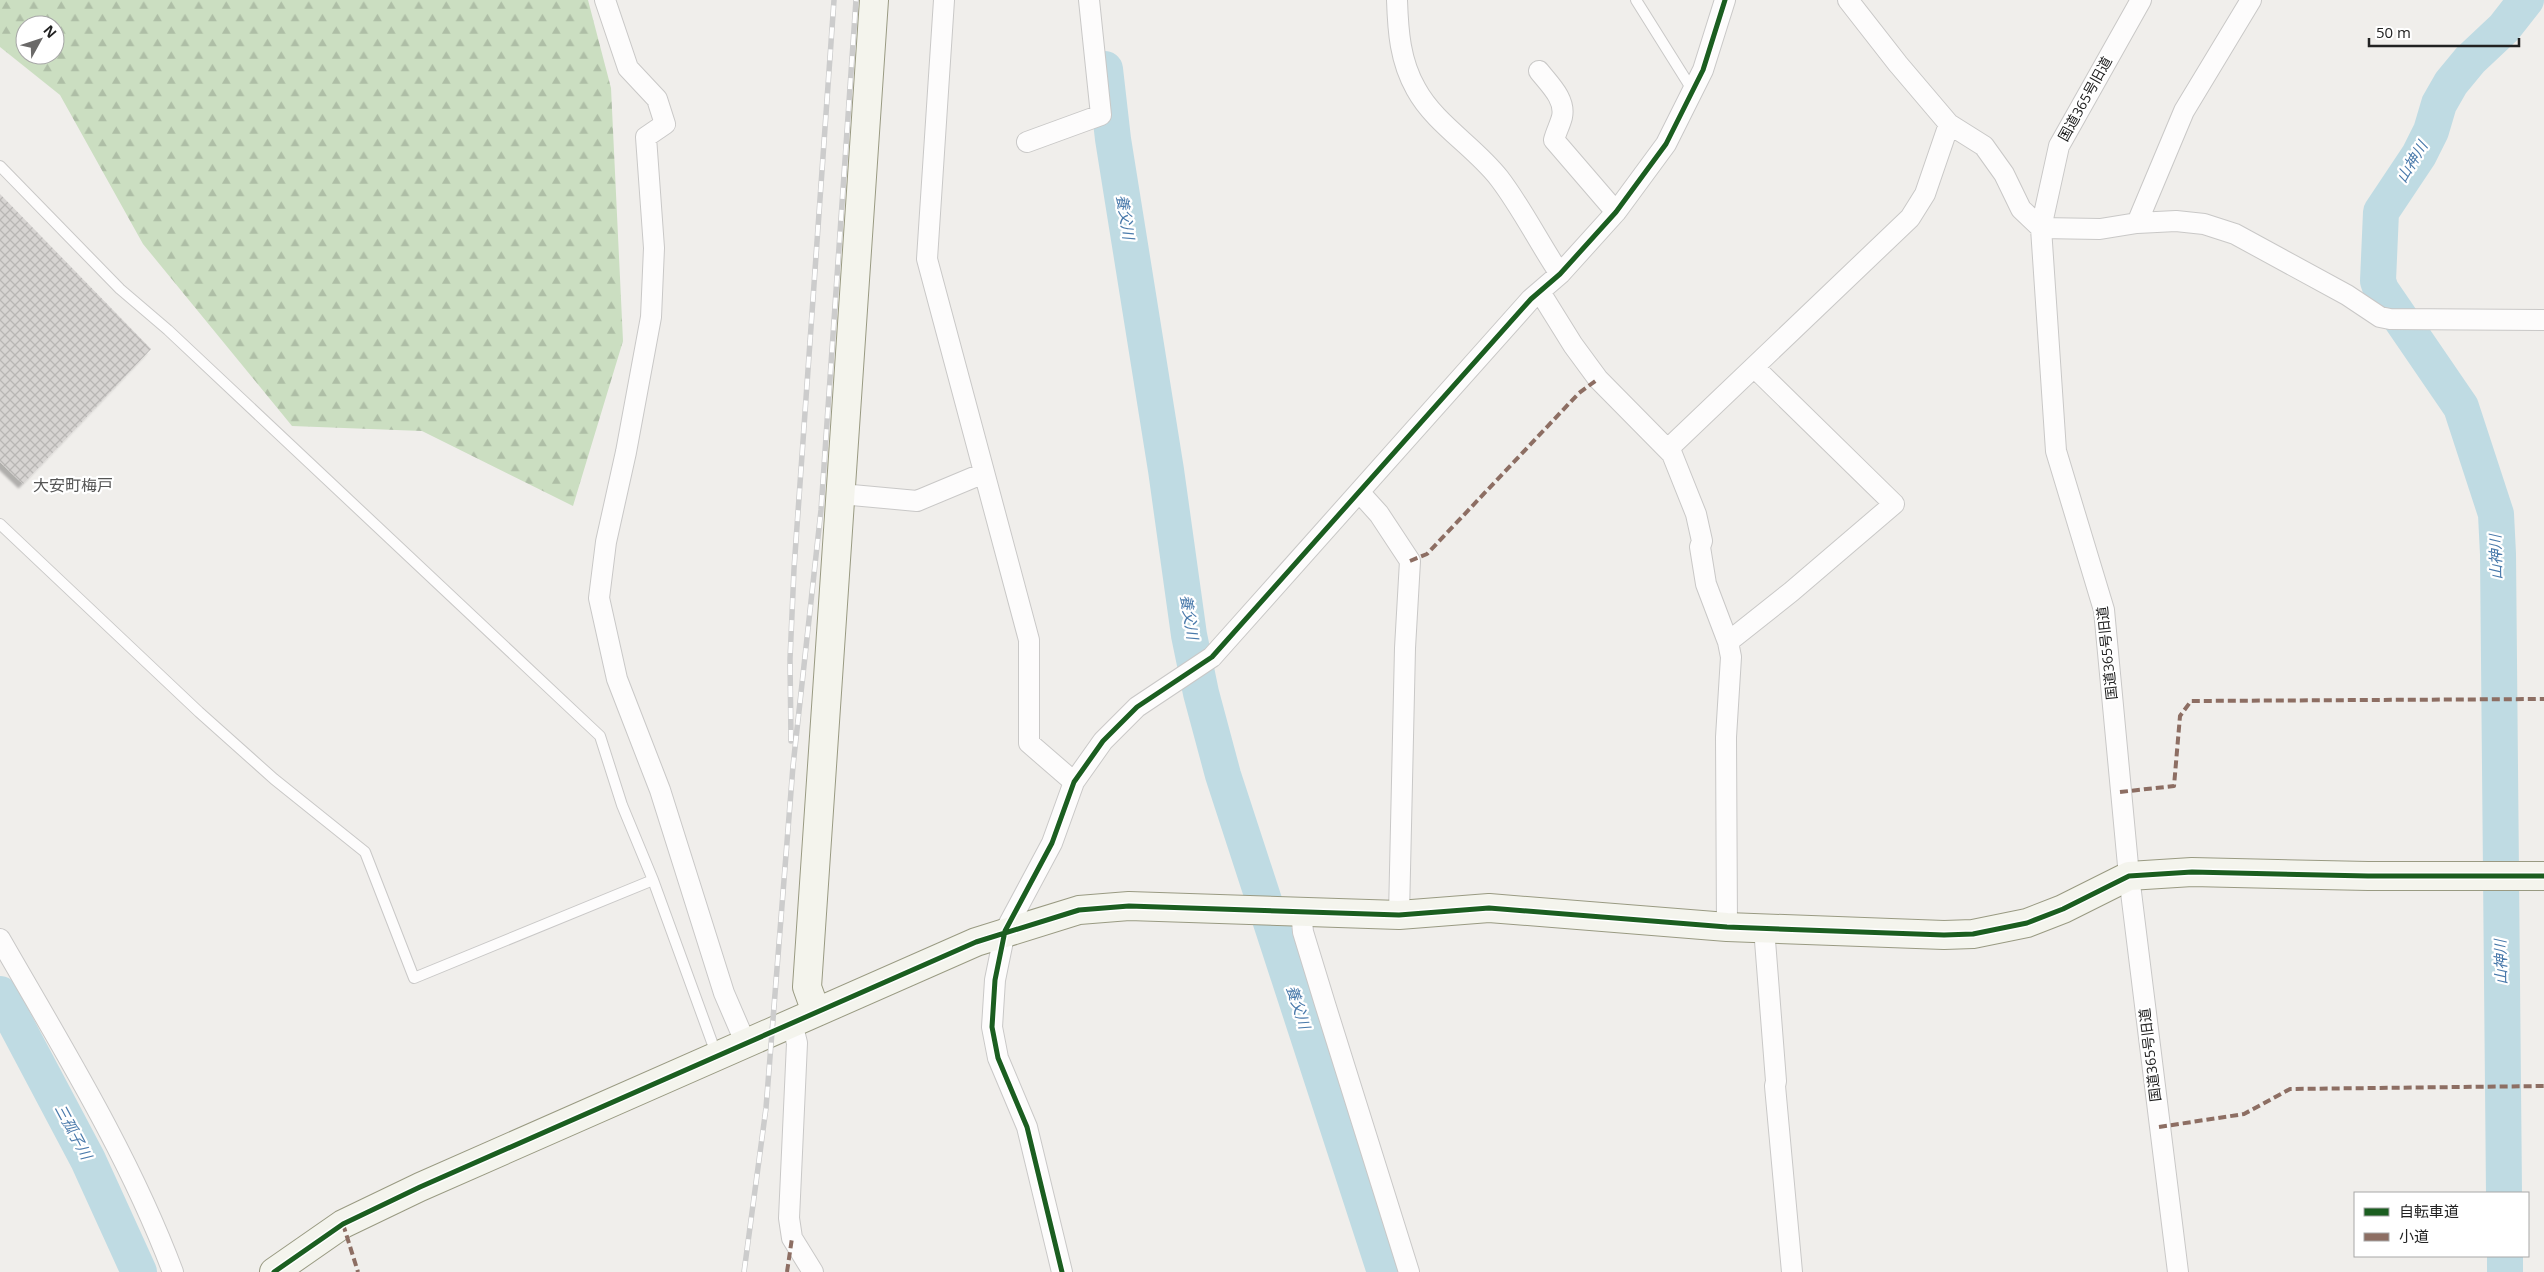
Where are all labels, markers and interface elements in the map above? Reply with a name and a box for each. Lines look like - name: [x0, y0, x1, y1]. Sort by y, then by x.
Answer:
- north arrow: [15, 15, 65, 65]
- scale bar: [2369, 15, 2519, 47]
- text: N: [39, 21, 61, 42]
- text: 50 m: [2376, 22, 2411, 42]
- street label: 国道365号旧道: [2053, 53, 2116, 144]
- water label: 山神川: [2391, 135, 2432, 186]
- water label: 養父川: [1113, 193, 1140, 243]
- district label: 大安町梅戸: [33, 474, 113, 496]
- water label: 山神川: [2485, 532, 2505, 580]
- water label: 養父川: [1177, 593, 1204, 643]
- street label: 国道365号旧道: [2092, 605, 2121, 701]
- water label: 山神川: [2490, 937, 2510, 985]
- water label: 養父川: [1282, 982, 1316, 1033]
- street label: 国道365号旧道: [2134, 1007, 2165, 1103]
- water label: 三孤子川: [51, 1100, 98, 1164]
- legend: [2354, 1192, 2529, 1257]
- text: 自転車道: [2399, 1201, 2459, 1221]
- text: 小道: [2399, 1226, 2429, 1246]

